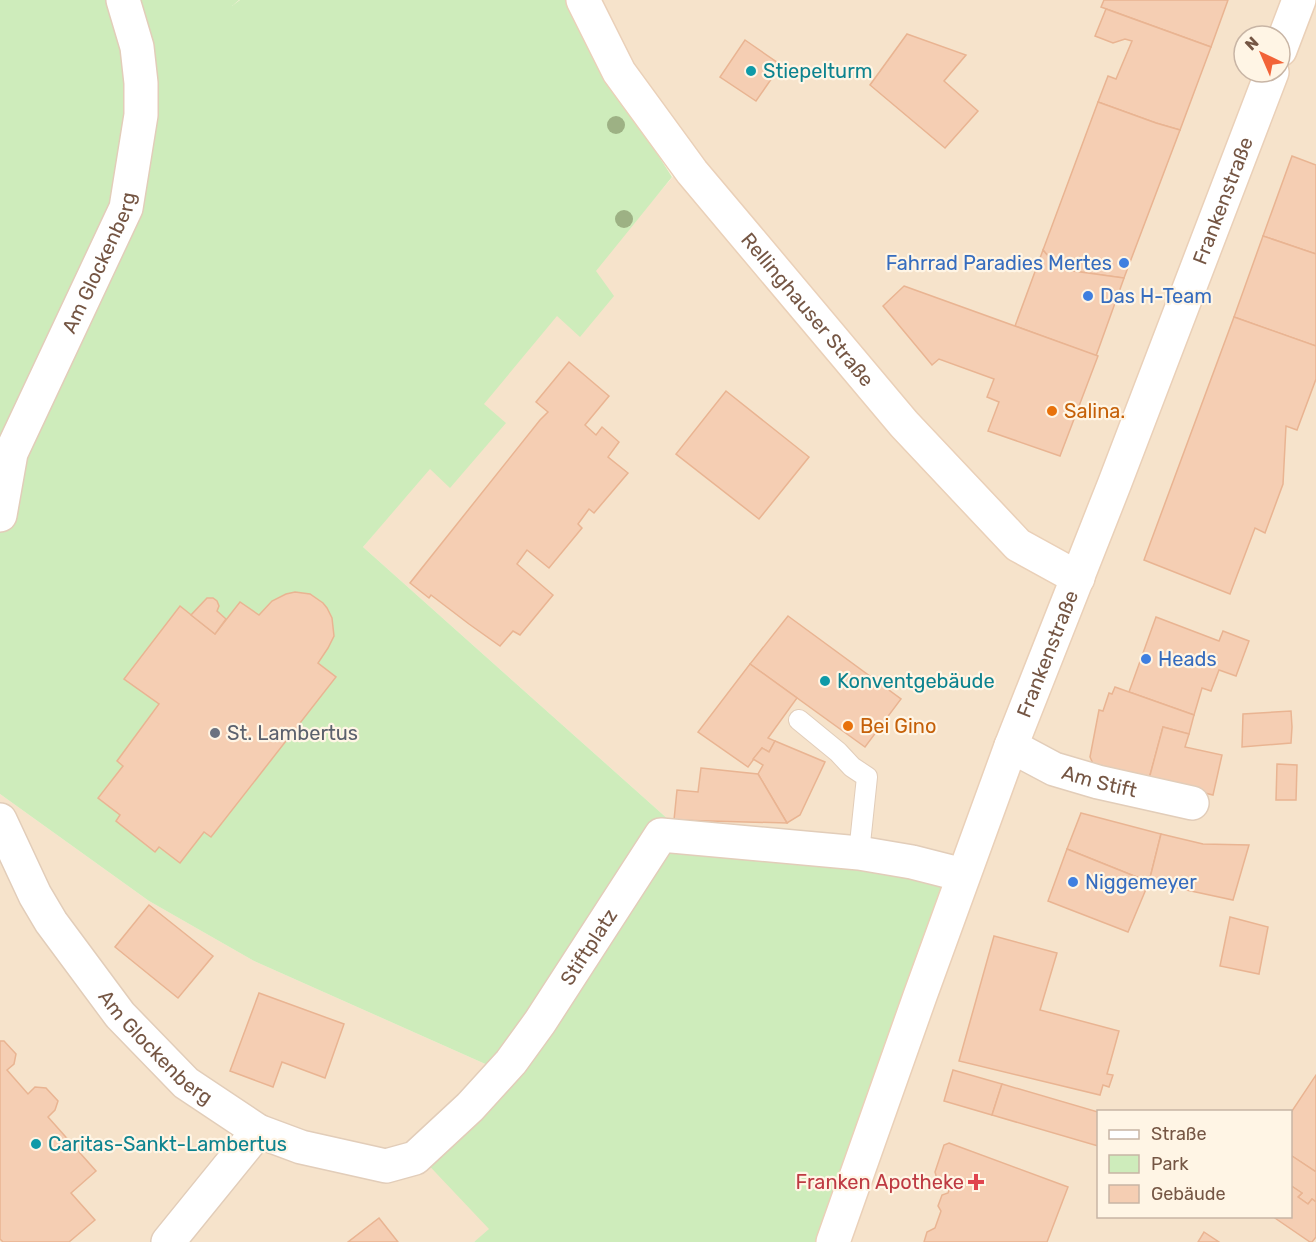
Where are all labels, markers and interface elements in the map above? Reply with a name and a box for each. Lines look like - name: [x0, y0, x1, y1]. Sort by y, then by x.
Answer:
- north arrow: [1232, 24, 1292, 84]
- text: N: [1241, 33, 1263, 54]
- place label: Stiepelturm: [763, 59, 873, 83]
- marker: Stiepelturm: [744, 64, 758, 78]
- street label: Frankenstraße: [1188, 133, 1258, 268]
- street label: Am Glockenberg: [57, 191, 140, 337]
- street label: Rellinghauser Straße: [736, 228, 879, 391]
- place label: Fahrrad Paradies Mertes: [886, 251, 1112, 275]
- marker: Fahrrad Paradies Mertes: [1117, 256, 1131, 270]
- place label: Das H-Team: [1100, 284, 1212, 308]
- marker: Das H-Team: [1081, 289, 1095, 303]
- place label: Salina.: [1064, 399, 1125, 423]
- marker: Salina.: [1045, 404, 1059, 418]
- street label: Frankenstraße: [1011, 587, 1083, 721]
- place label: Heads: [1158, 647, 1217, 671]
- marker: Heads: [1139, 652, 1153, 666]
- place label: Konventgebäude: [837, 669, 995, 693]
- marker: Konventgebäude: [818, 674, 832, 688]
- place label: Bei Gino: [860, 714, 936, 738]
- marker: Bei Gino: [841, 719, 855, 733]
- place label: St. Lambertus: [227, 721, 358, 745]
- marker: St. Lambertus: [208, 726, 222, 740]
- street label: Am Stift: [1059, 760, 1140, 802]
- place label: Niggemeyer: [1085, 870, 1197, 894]
- marker: Niggemeyer: [1066, 875, 1080, 889]
- street label: Stiftplatz: [555, 904, 622, 990]
- street label: Am Glockenberg: [93, 985, 217, 1109]
- legend: [1097, 1110, 1292, 1218]
- text: Straße: [1151, 1123, 1207, 1145]
- place label: Caritas-Sankt-Lambertus: [48, 1132, 287, 1156]
- marker: Caritas-Sankt-Lambertus: [29, 1137, 43, 1151]
- text: Park: [1151, 1153, 1189, 1175]
- place label: Franken Apotheke: [796, 1170, 964, 1194]
- marker: Franken Apotheke: [969, 1175, 983, 1189]
- text: Gebäude: [1151, 1183, 1226, 1205]

